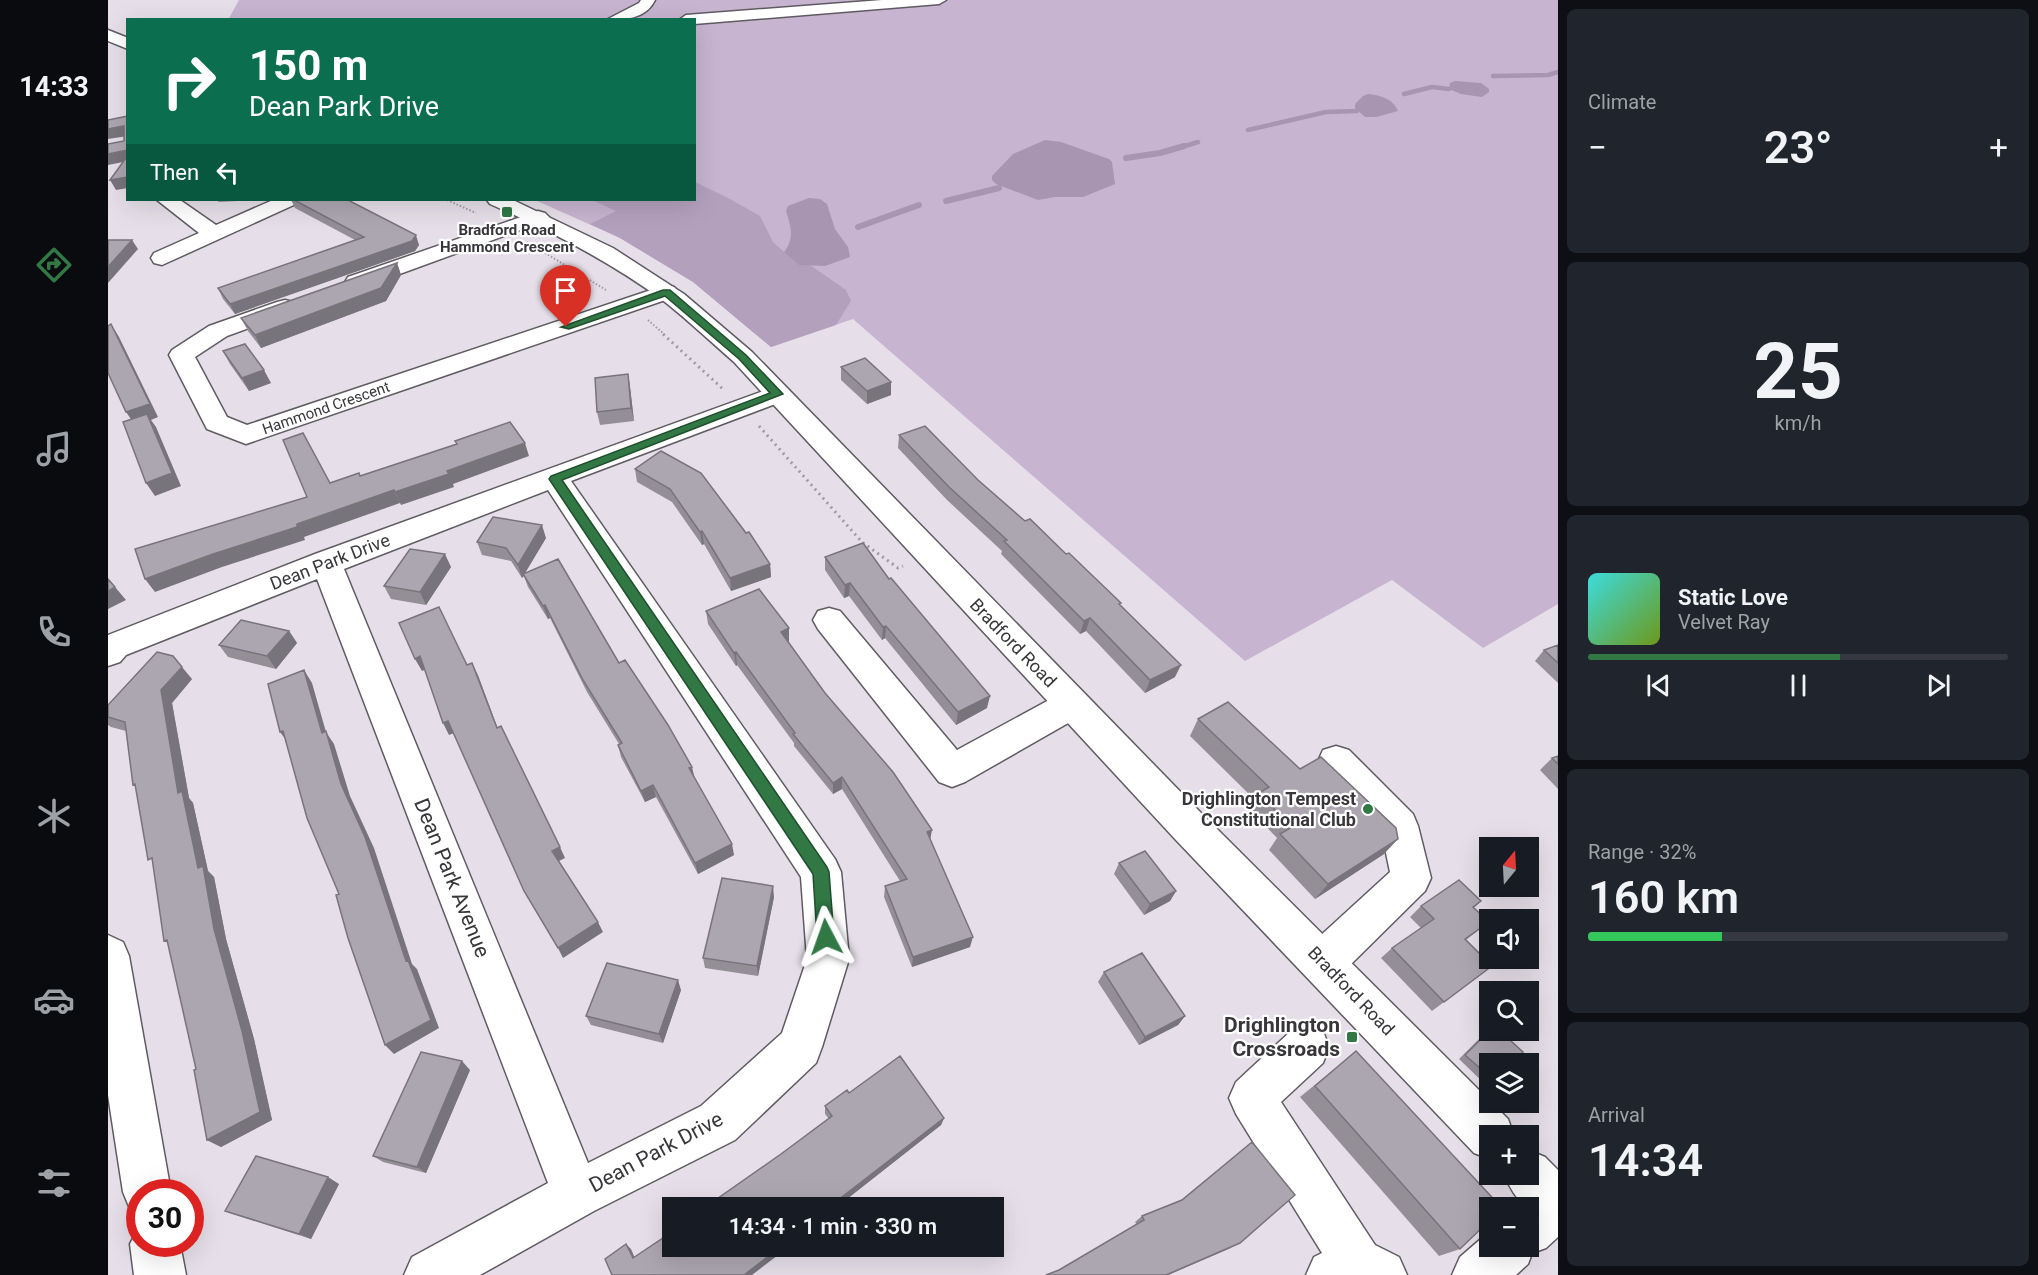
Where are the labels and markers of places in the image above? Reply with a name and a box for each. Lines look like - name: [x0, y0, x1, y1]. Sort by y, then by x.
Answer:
- marker: Bradford Road Hammond Crescent: [500, 205, 514, 219]
- place label: Bradford Road Hammond Crescent: [440, 221, 574, 256]
- pin: [540, 265, 591, 327]
- place label: Drighlington Tempest Constitutional Club: [1182, 788, 1356, 830]
- marker: Drighlington Tempest Constitutional Club: [1361, 802, 1375, 816]
- place label: Drighlington Crossroads: [1224, 1013, 1340, 1061]
- marker: Drighlington Crossroads: [1345, 1030, 1359, 1044]

